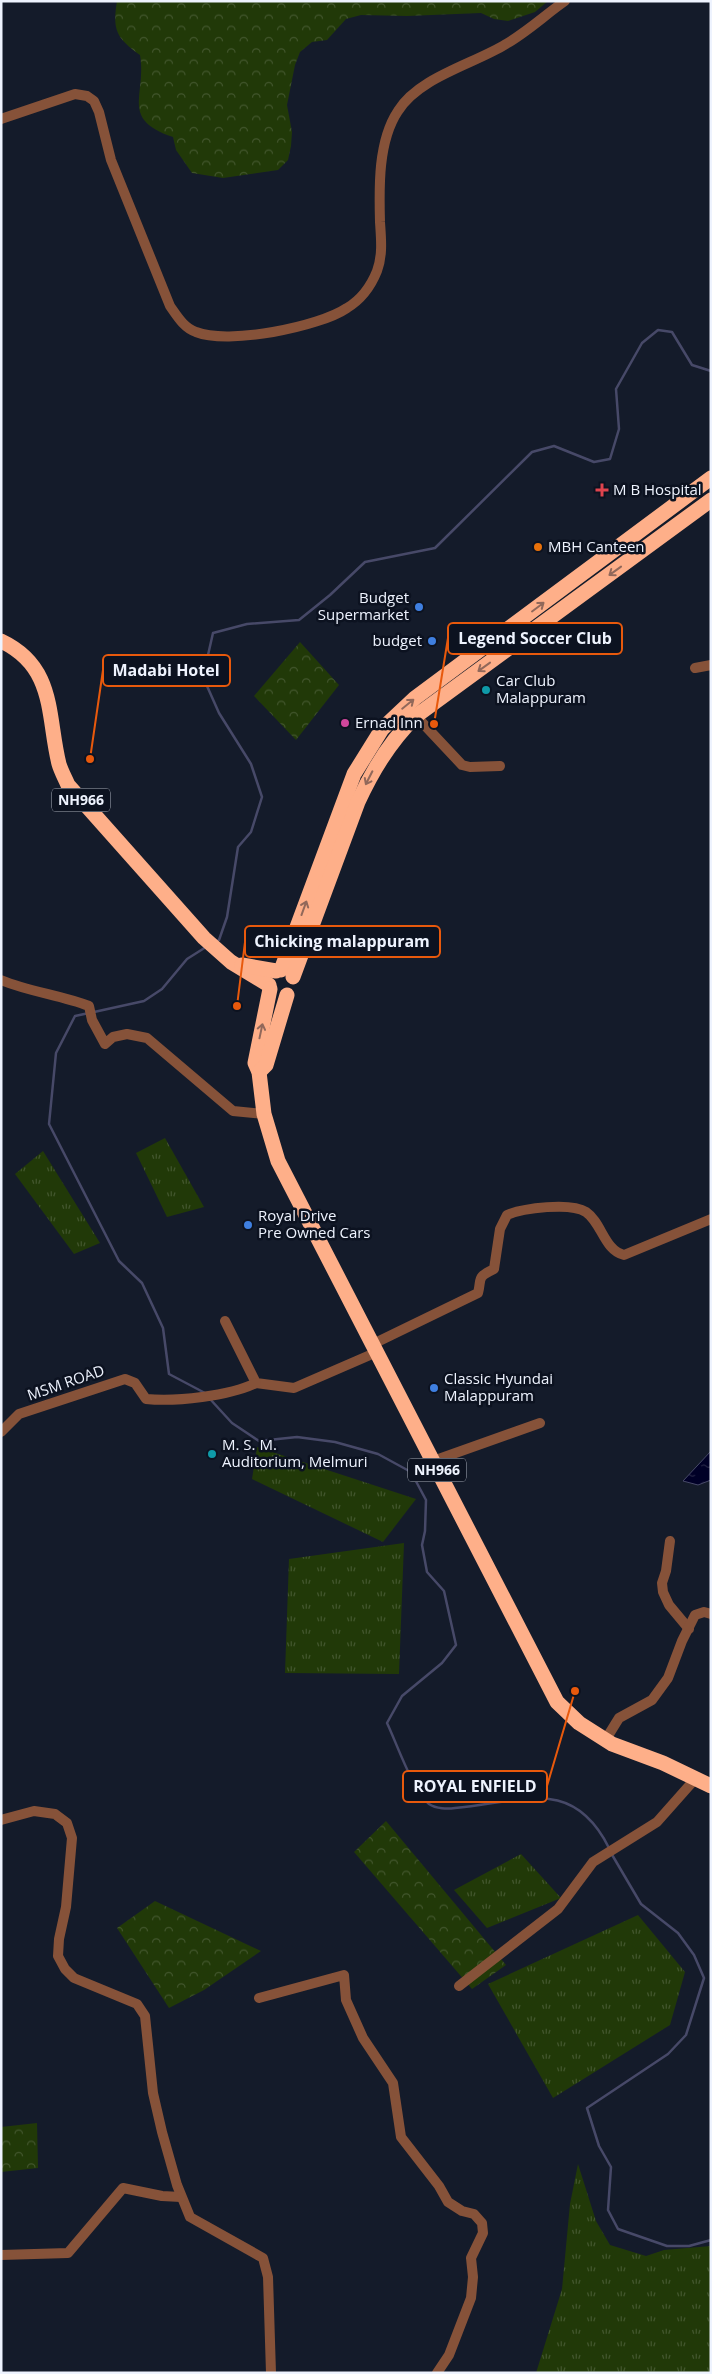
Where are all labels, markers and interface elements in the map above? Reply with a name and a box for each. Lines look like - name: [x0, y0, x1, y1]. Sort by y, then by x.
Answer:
- place label: M B Hospital: [613, 479, 702, 499]
- marker: M B Hospital: [595, 483, 609, 497]
- place label: MBH Canteen: [548, 536, 645, 556]
- marker: MBH Canteen: [532, 541, 544, 553]
- one-way arrow: [608, 566, 622, 576]
- place label: Budget Supermarket: [318, 587, 409, 624]
- marker: Budget Supermarket: [413, 601, 425, 613]
- one-way arrow: [531, 601, 544, 612]
- callout: Legend Soccer Club: [448, 623, 622, 654]
- text: Legend Soccer Club: [458, 627, 612, 649]
- place label: budget: [373, 630, 422, 650]
- marker: budget: [426, 635, 438, 647]
- callout: Madabi Hotel: [103, 655, 230, 686]
- text: Madabi Hotel: [112, 659, 220, 681]
- one-way arrow: [478, 661, 491, 672]
- place label: Car Club Malappuram: [496, 670, 586, 707]
- marker: Car Club Malappuram: [480, 684, 492, 696]
- one-way arrow: [401, 699, 414, 710]
- place label: Ernad Inn: [355, 712, 423, 732]
- marker: Ernad Inn: [339, 717, 351, 729]
- one-way arrow: [364, 770, 373, 785]
- road number: NH966: [52, 788, 110, 812]
- one-way arrow: [300, 901, 309, 916]
- callout: Chicking malappuram: [245, 926, 440, 957]
- text: Chicking malappuram: [254, 930, 430, 952]
- one-way arrow: [257, 1023, 266, 1039]
- place label: Royal Drive Pre Owned Cars: [258, 1205, 371, 1242]
- marker: Royal Drive Pre Owned Cars: [242, 1219, 254, 1231]
- street label: MSM ROAD: [24, 1360, 107, 1405]
- place label: Classic Hyundai Malappuram: [444, 1368, 553, 1405]
- marker: Classic Hyundai Malappuram: [428, 1382, 440, 1394]
- place label: M. S. M. Auditorium, Melmuri: [222, 1434, 368, 1471]
- marker: M. S. M. Auditorium, Melmuri: [206, 1448, 218, 1460]
- road number: NH966: [408, 1458, 466, 1482]
- callout: ROYAL ENFIELD: [403, 1771, 547, 1802]
- text: ROYAL ENFIELD: [413, 1775, 537, 1797]

